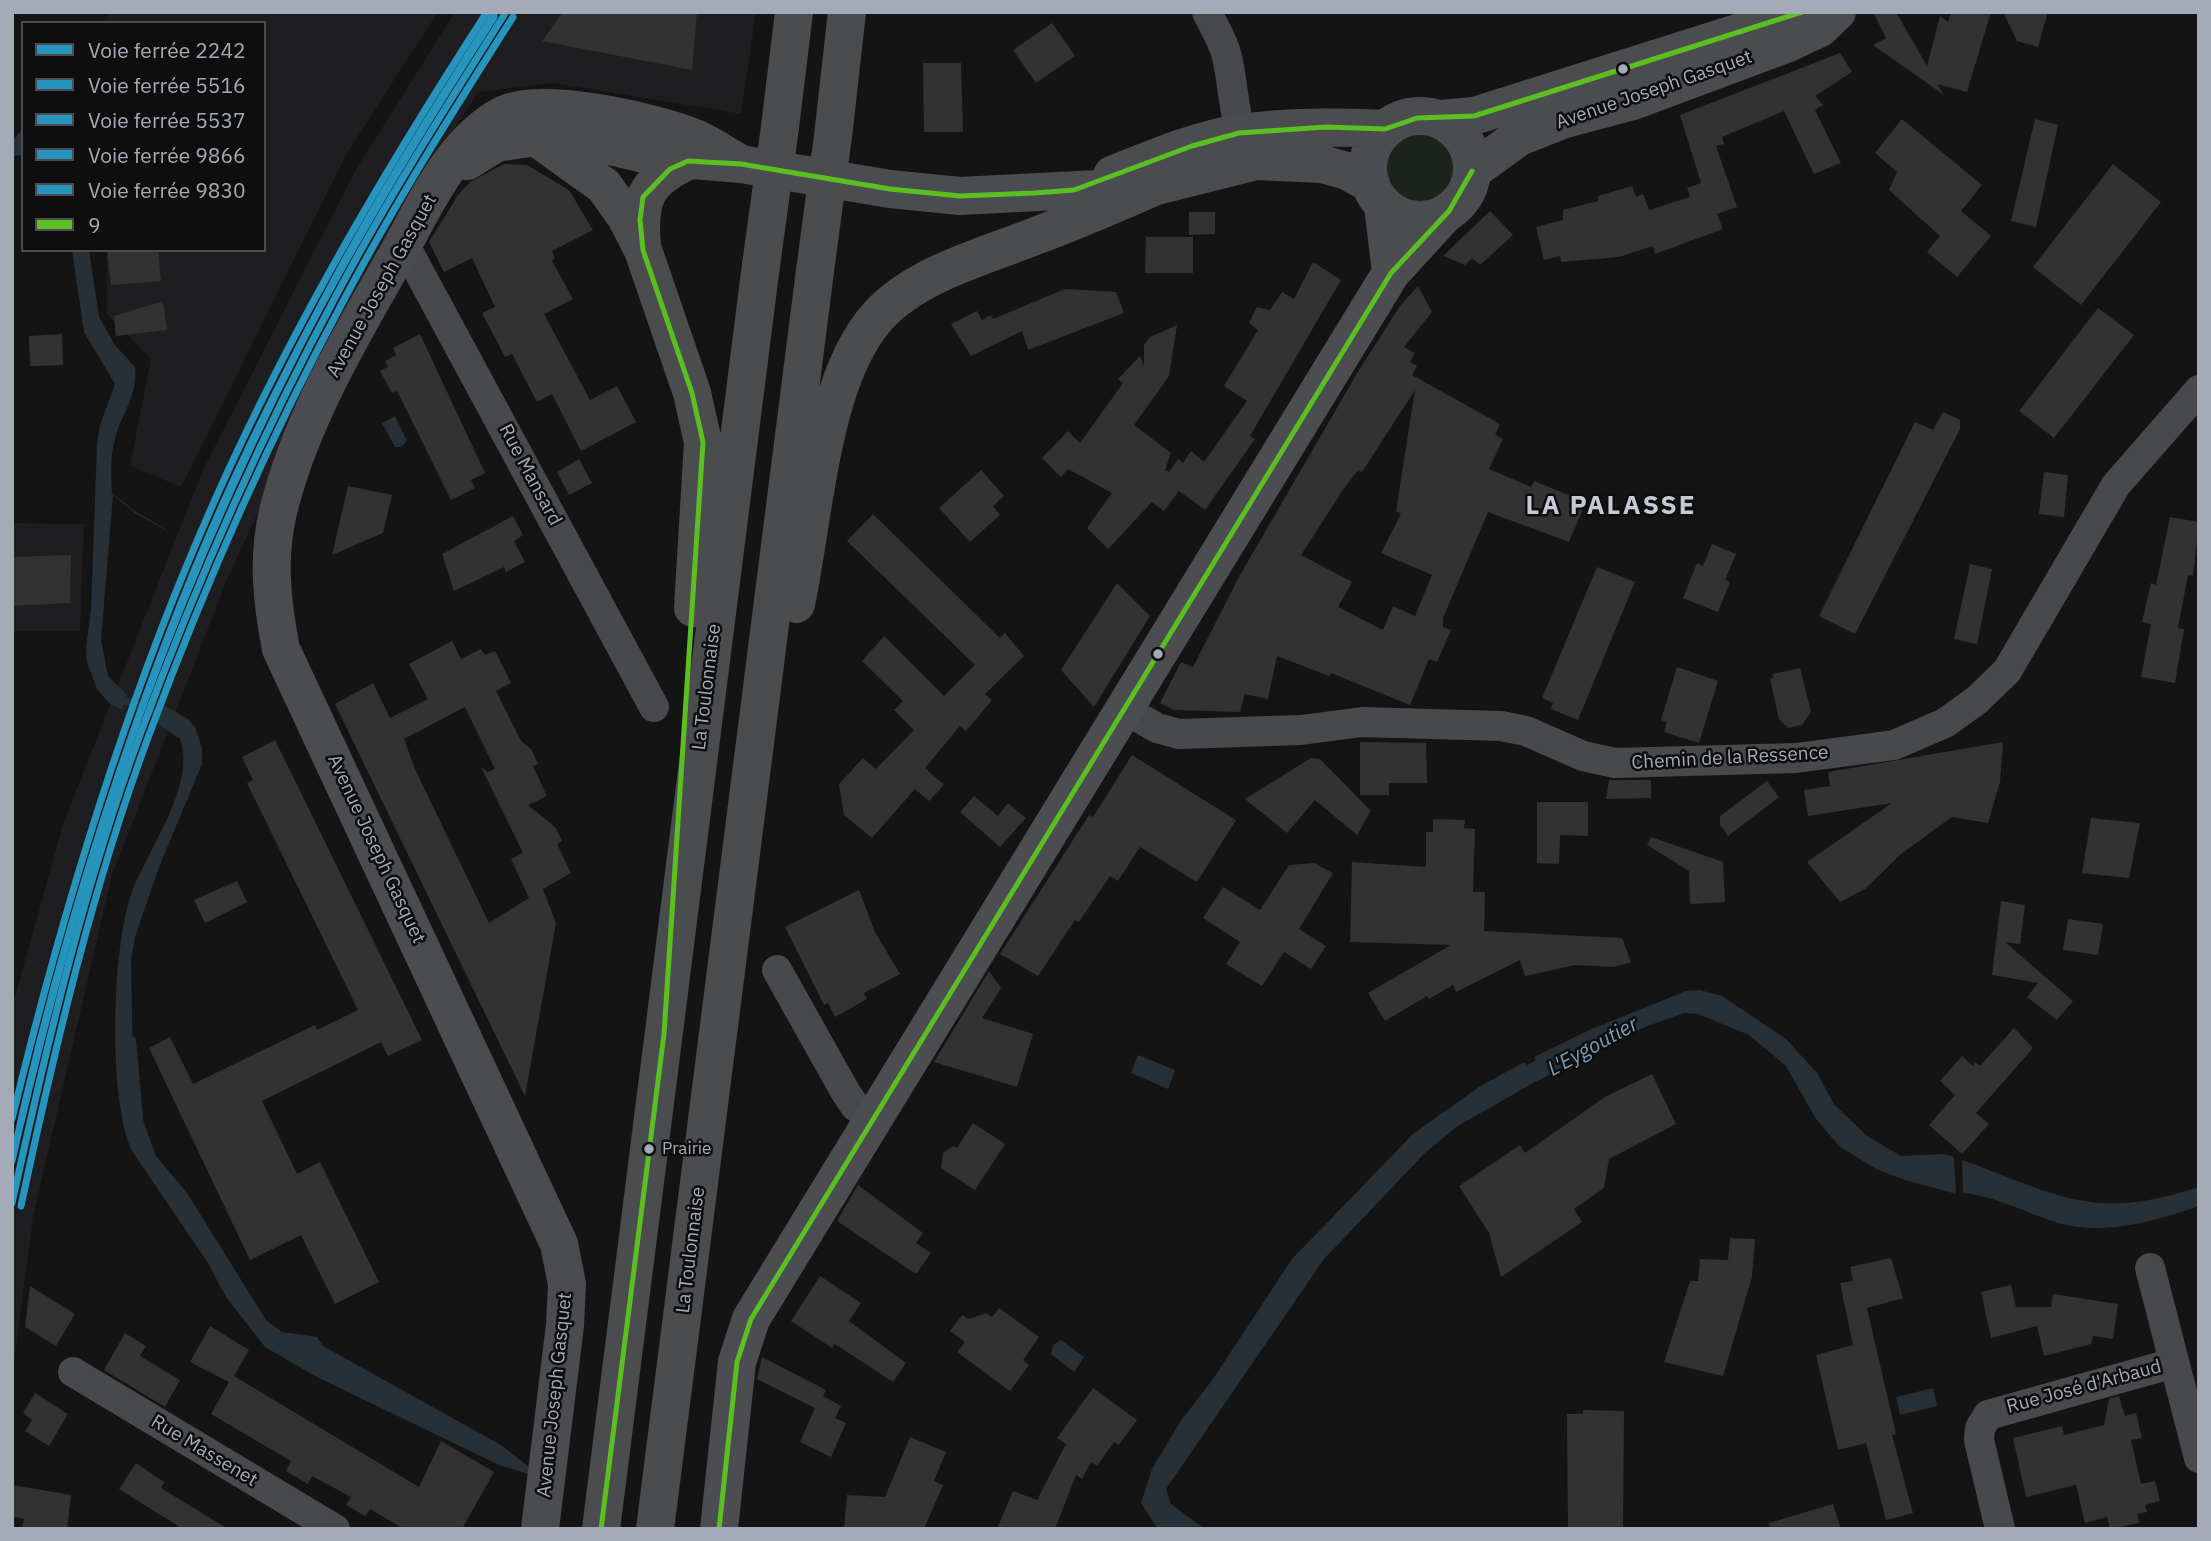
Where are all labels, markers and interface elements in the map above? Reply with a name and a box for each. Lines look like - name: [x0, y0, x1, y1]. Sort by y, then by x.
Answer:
- legend: [21, 21, 266, 252]
- text: Voie ferrée 2242: [88, 36, 246, 64]
- street label: Avenue Joseph Gasquet: [1553, 46, 1755, 134]
- unlabelled marker: [1616, 62, 1630, 76]
- text: Voie ferrée 5516: [88, 71, 246, 99]
- text: Voie ferrée 5537: [88, 106, 246, 134]
- text: Voie ferrée 9866: [88, 141, 246, 169]
- text: Voie ferrée 9830: [88, 176, 246, 204]
- street label: Avenue Joseph Gasquet: [322, 190, 442, 382]
- text: 9: [88, 211, 101, 239]
- street label: Rue Mansard: [494, 420, 566, 530]
- district label: LA PALASSE: [1527, 490, 1695, 522]
- street label: La Toulonnaise: [688, 623, 726, 751]
- unlabelled marker: [1151, 647, 1165, 661]
- street label: Chemin de la Ressence: [1631, 741, 1829, 775]
- street label: Avenue Joseph Gasquet: [322, 751, 430, 947]
- water label: L'Eygoutier: [1543, 1012, 1643, 1082]
- place label: Prairie: [662, 1139, 711, 1159]
- marker: Prairie: [642, 1142, 656, 1156]
- street label: La Toulonnaise: [672, 1186, 710, 1314]
- street label: Avenue Joseph Gasquet: [533, 1291, 577, 1499]
- street label: Rue José d'Arbaud: [2004, 1355, 2164, 1419]
- street label: Rue Massenet: [147, 1410, 261, 1492]

